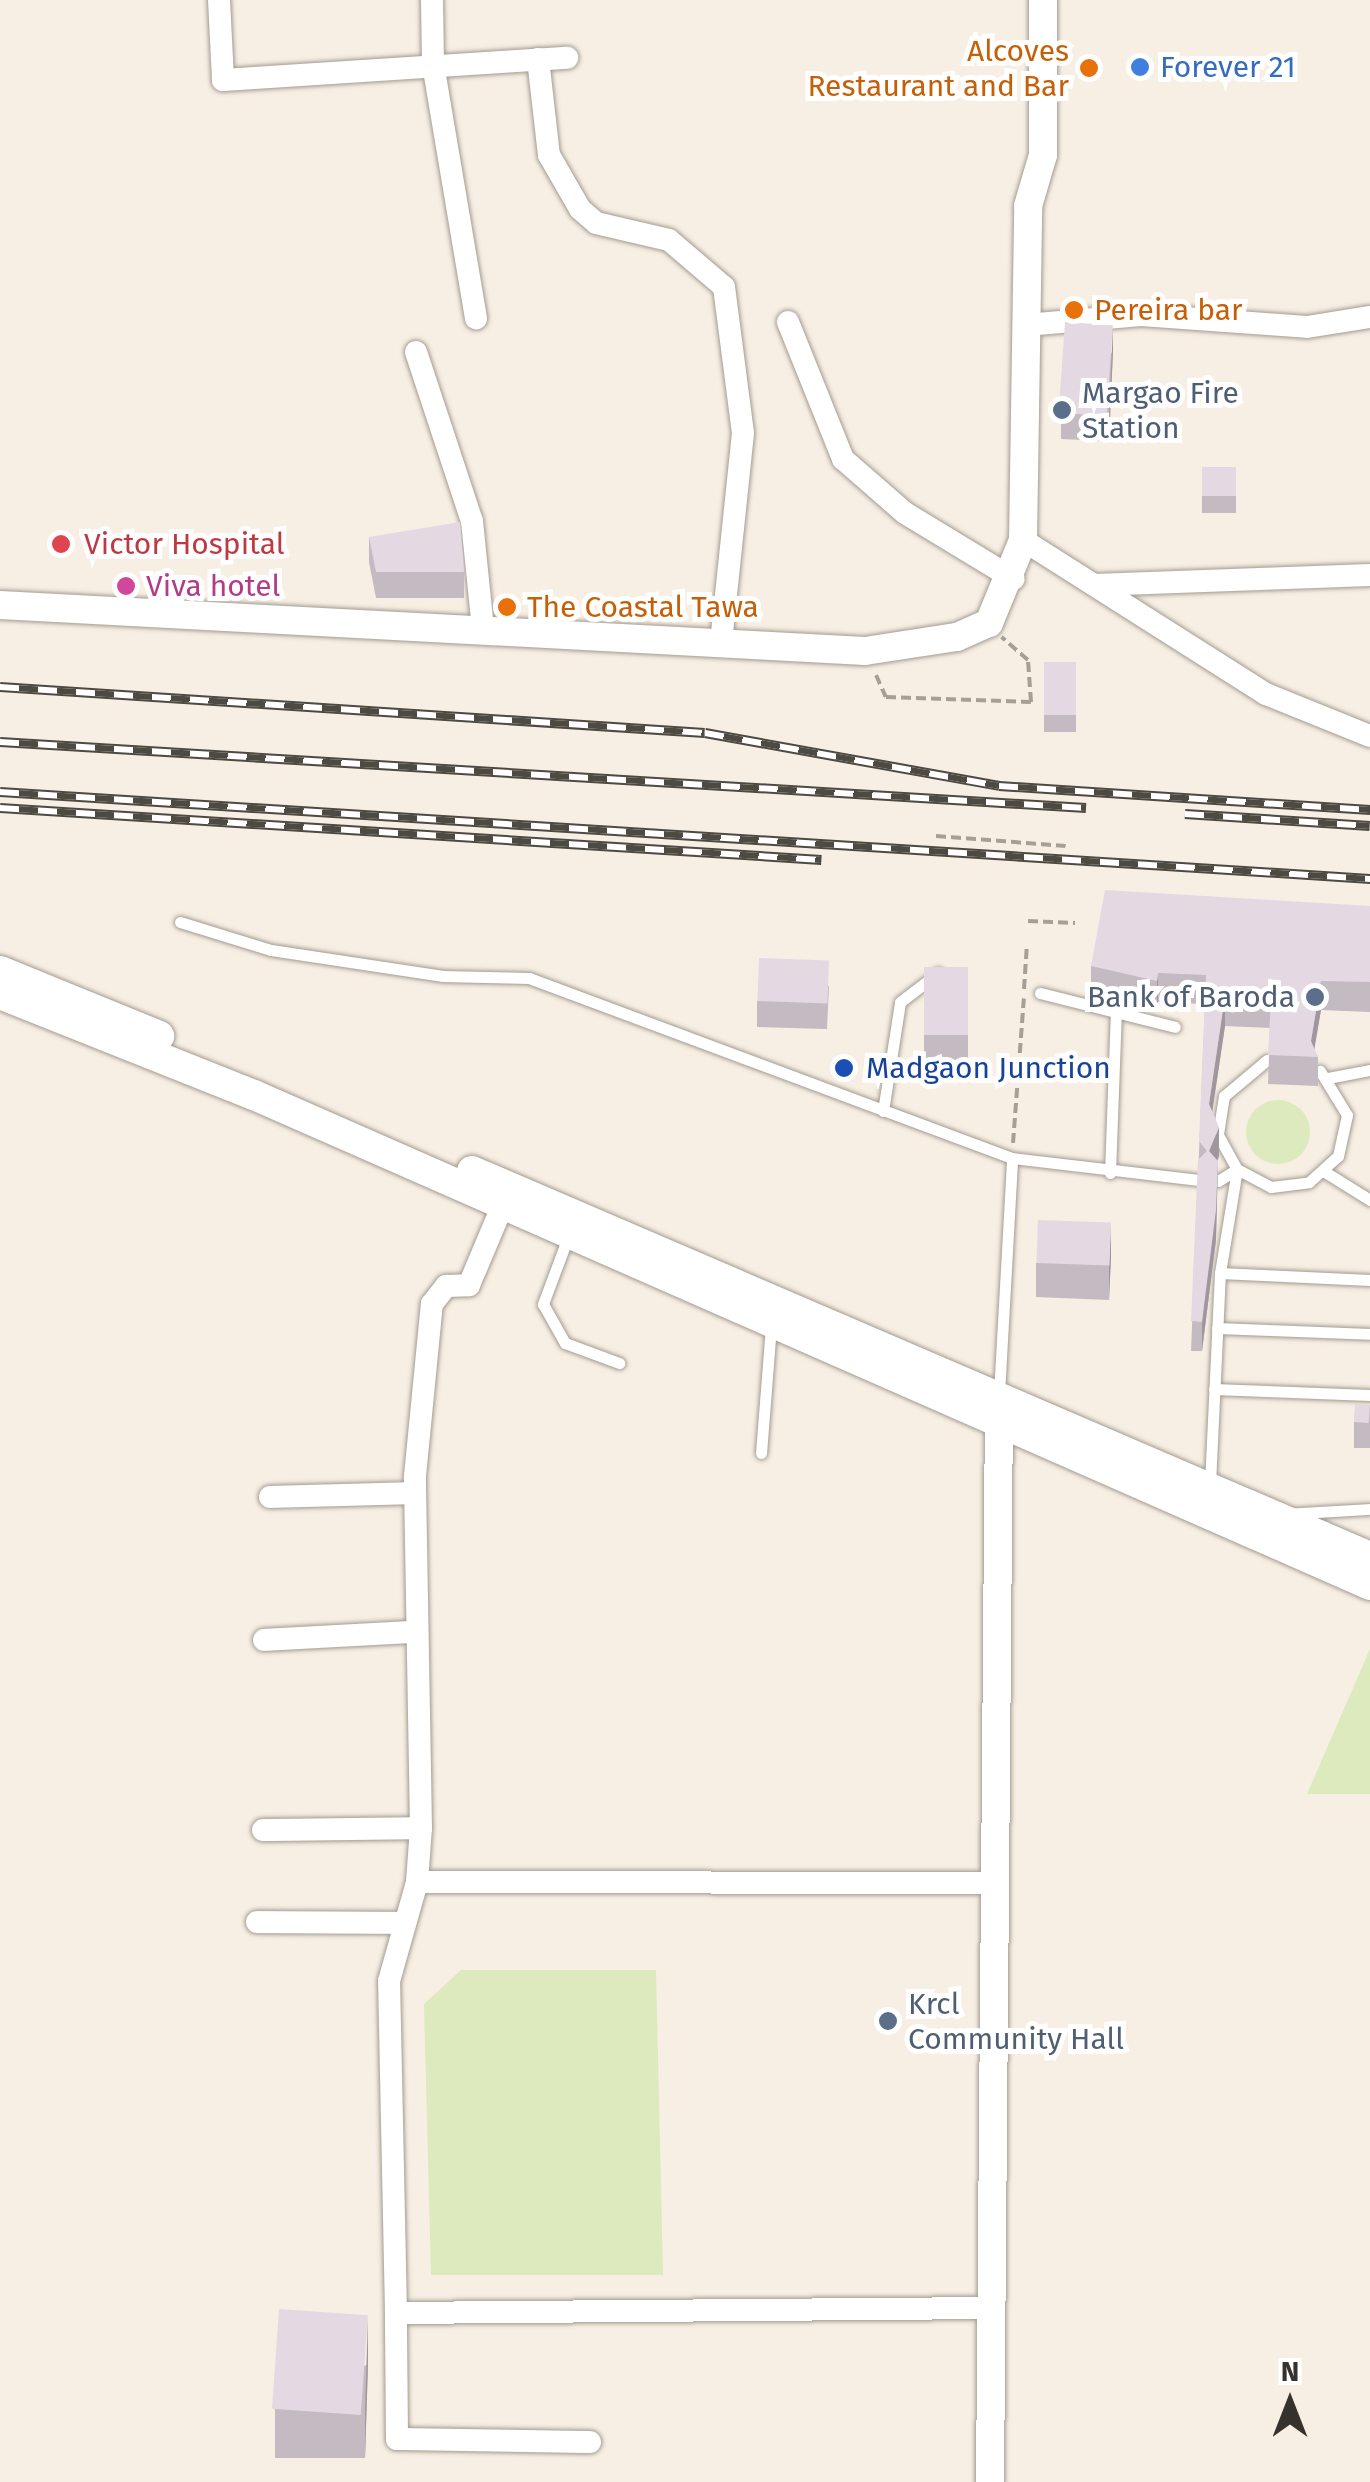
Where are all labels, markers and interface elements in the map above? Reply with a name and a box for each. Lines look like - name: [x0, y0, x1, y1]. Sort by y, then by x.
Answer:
- place label: Alcoves Restaurant and Bar: [807, 33, 1069, 104]
- place label: Forever 21: [1160, 49, 1296, 85]
- marker: Forever 21: [1129, 56, 1151, 78]
- marker: Alcoves Restaurant and Bar: [1078, 57, 1100, 79]
- place label: Pereira bar: [1094, 292, 1243, 328]
- marker: Pereira bar: [1063, 299, 1085, 321]
- place label: Margao Fire Station: [1082, 375, 1239, 446]
- marker: Margao Fire Station: [1051, 399, 1073, 421]
- place label: Victor Hospital: [84, 526, 285, 562]
- marker: Victor Hospital: [48, 531, 74, 557]
- place label: Viva hotel: [146, 568, 280, 604]
- marker: Viva hotel: [115, 575, 137, 597]
- place label: The Coastal Tawa: [527, 589, 759, 625]
- marker: The Coastal Tawa: [496, 596, 518, 618]
- place label: Bank of Baroda: [1087, 979, 1295, 1015]
- marker: Bank of Baroda: [1304, 986, 1326, 1008]
- place label: Madgaon Junction: [866, 1050, 1111, 1086]
- marker: Madgaon Junction: [831, 1055, 857, 1081]
- place label: Krcl Community Hall: [908, 1986, 1124, 2056]
- marker: Krcl Community Hall: [877, 2010, 899, 2032]
- north arrow: [1240, 2352, 1340, 2452]
- text: N: [1281, 2355, 1299, 2388]

